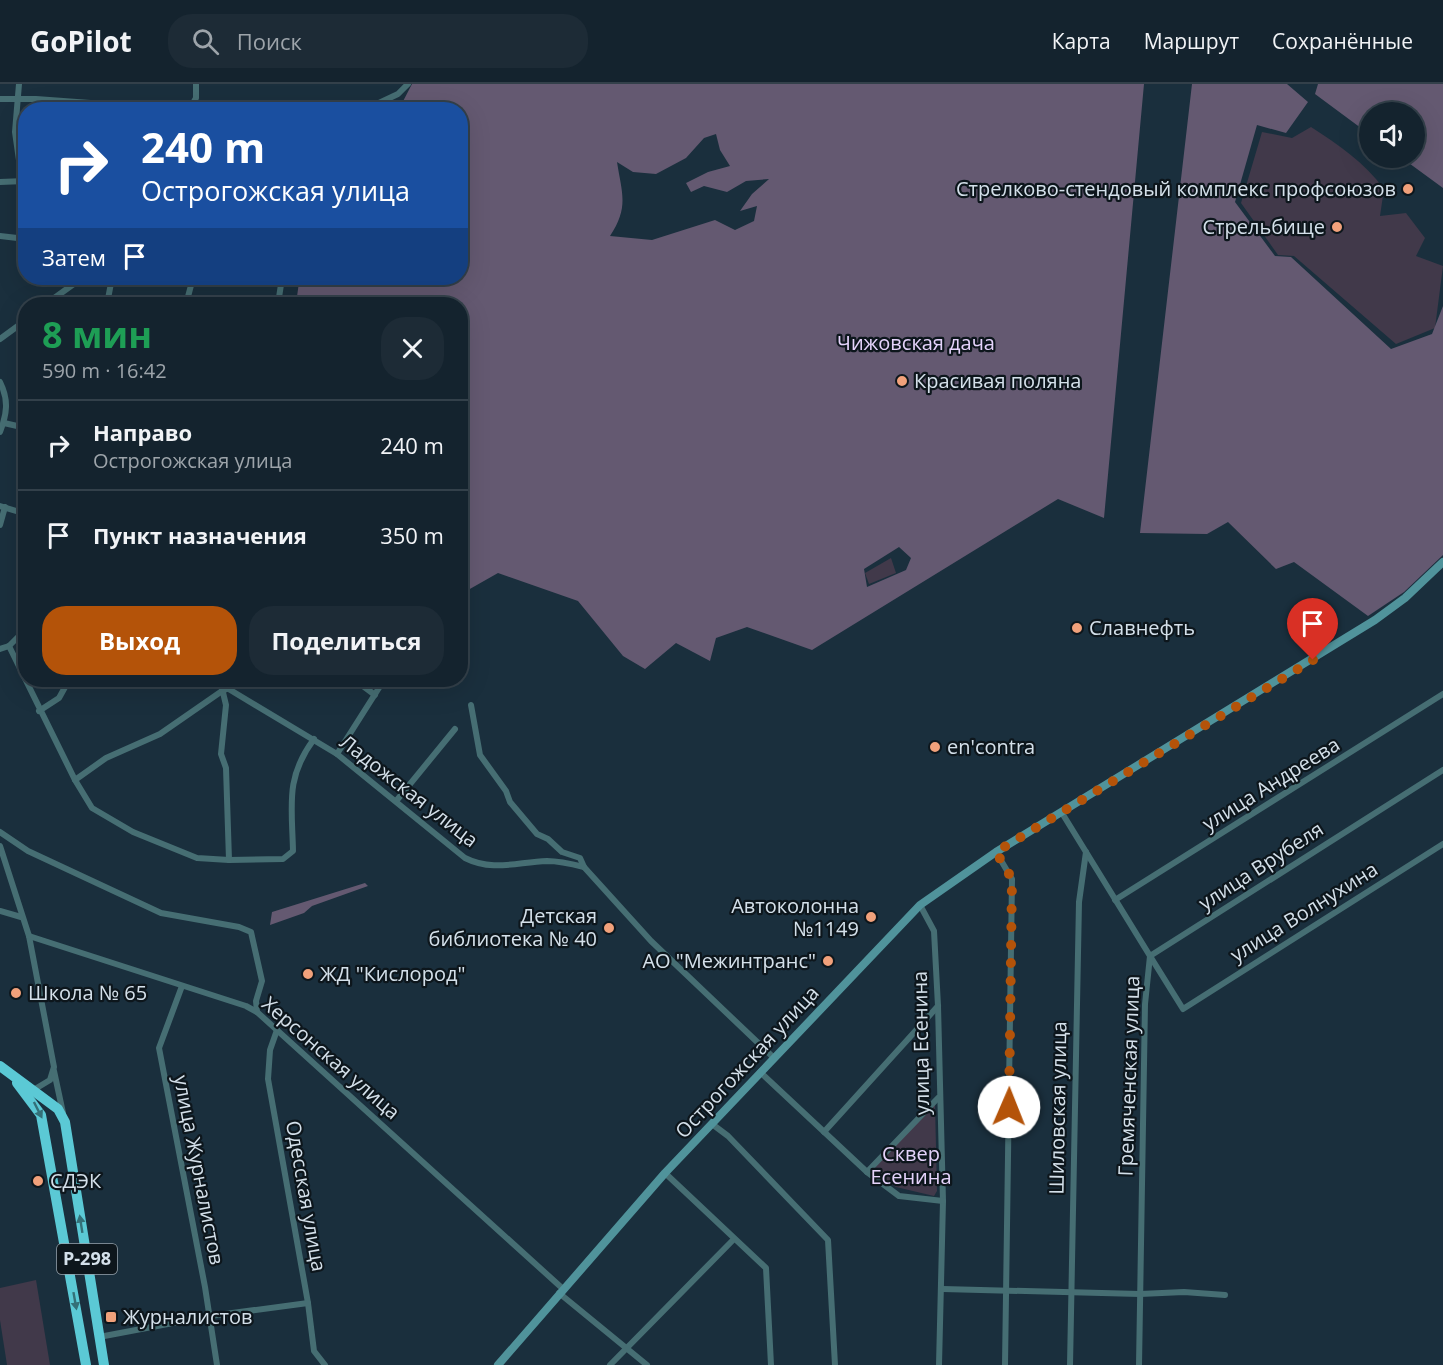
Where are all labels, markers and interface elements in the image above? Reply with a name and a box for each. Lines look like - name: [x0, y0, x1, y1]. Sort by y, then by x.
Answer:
- search box: [168, 14, 588, 68]
- text: GoPilot: [30, 22, 132, 60]
- icon: search: [189, 25, 222, 58]
- text: Поиск: [237, 26, 302, 56]
- text: Карта: [1052, 27, 1111, 55]
- text: Маршрут: [1144, 27, 1239, 55]
- text: Сохранённые: [1272, 27, 1413, 55]
- map controls: [1359, 102, 1425, 168]
- button: sound: [1359, 102, 1425, 168]
- text: 240 m: [141, 118, 265, 175]
- icon: right: [42, 126, 120, 204]
- text: Острогожская улица: [141, 172, 410, 209]
- place label: Стрелково-стендовый комплекс профсоюзов: [956, 175, 1396, 202]
- marker: Стрелково-стендовый комплекс профсоюзов: [1401, 182, 1415, 196]
- place label: Стрельбище: [1202, 213, 1325, 240]
- marker: Стрельбище: [1330, 220, 1344, 234]
- icon: arrive: [118, 240, 151, 273]
- text: Затем: [42, 242, 106, 272]
- text: 8 мин: [42, 310, 152, 359]
- button: close: [381, 317, 444, 380]
- park label: Чижовская дача: [837, 329, 995, 356]
- text: 590 m · 16:42: [42, 357, 167, 384]
- place label: Красивая поляна: [914, 367, 1081, 394]
- marker: Красивая поляна: [895, 374, 909, 388]
- text: Направо: [93, 417, 192, 447]
- icon: right: [42, 429, 75, 462]
- text: 240 m: [380, 430, 444, 460]
- text: Острогожская улица: [93, 447, 292, 474]
- icon: arrive: [42, 519, 75, 552]
- text: Пункт назначения: [93, 520, 307, 550]
- text: 350 m: [380, 520, 444, 550]
- pin: [1287, 598, 1338, 660]
- button: Выход: [42, 606, 237, 675]
- button: Поделиться: [249, 606, 444, 675]
- icon: arrive: [1296, 607, 1329, 640]
- place label: Cлавнефть: [1089, 614, 1195, 641]
- marker: Cлавнефть: [1070, 621, 1084, 635]
- street label: Ладожская улица: [335, 728, 484, 853]
- street label: улица Андреева: [1197, 730, 1345, 837]
- place label: en'contra: [947, 733, 1035, 760]
- marker: en'contra: [928, 740, 942, 754]
- street label: улица Врубеля: [1193, 815, 1328, 916]
- street label: улица Волнухина: [1225, 855, 1383, 968]
- place label: Автоколонна №1149: [731, 892, 859, 942]
- place label: Детская библиотека № 40: [429, 902, 597, 952]
- marker: Автоколонна №1149: [864, 910, 878, 924]
- marker: Детская библиотека № 40: [602, 921, 616, 935]
- place label: АО "Межинтранс": [642, 947, 816, 974]
- marker: АО "Межинтранс": [821, 954, 835, 968]
- place label: ЖД "Кислород": [320, 960, 465, 987]
- marker: ЖД "Кислород": [301, 967, 315, 981]
- street label: улица Есенина: [906, 971, 935, 1115]
- street label: Гремяченская улица: [1112, 975, 1145, 1177]
- place label: Школа № 65: [28, 979, 147, 1006]
- street label: Острогожская улица: [669, 980, 824, 1144]
- marker: Школа № 65: [9, 986, 23, 1000]
- street label: Херсонская улица: [257, 990, 406, 1125]
- street label: Шиловская улица: [1042, 1021, 1073, 1195]
- street label: улица Журналистов: [168, 1073, 231, 1267]
- position arrow: [977, 1075, 1041, 1139]
- one-way arrow: [33, 1102, 43, 1119]
- street label: Одесская улица: [280, 1118, 333, 1274]
- park label: Сквер Есенина: [870, 1140, 952, 1190]
- place label: СДЭК: [50, 1167, 102, 1194]
- marker: СДЭК: [31, 1174, 45, 1188]
- one-way arrow: [77, 1215, 86, 1234]
- road number: Р-298: [57, 1244, 117, 1274]
- one-way arrow: [71, 1291, 80, 1310]
- place label: Журналистов: [123, 1303, 253, 1330]
- marker: Журналистов: [104, 1310, 118, 1324]

